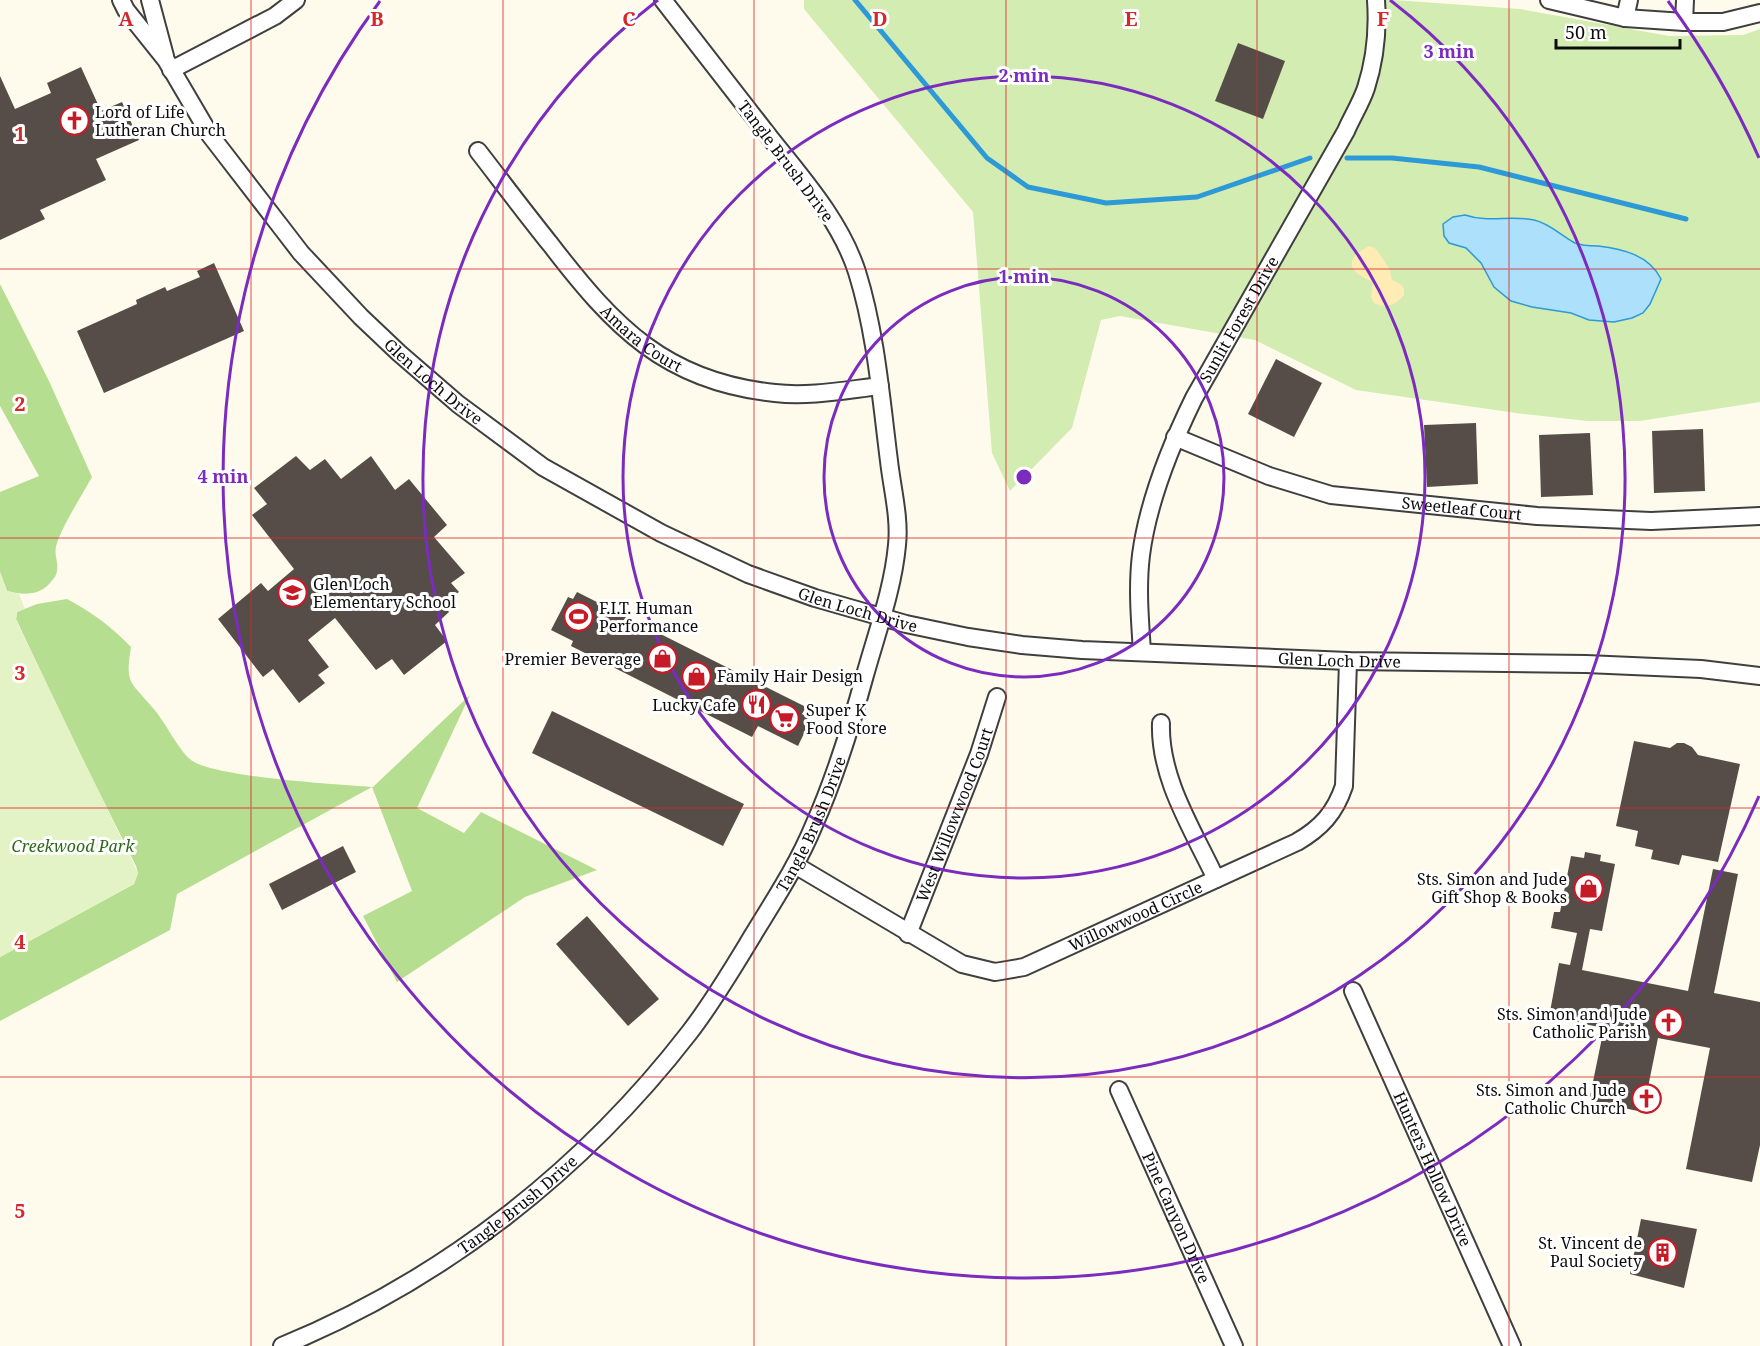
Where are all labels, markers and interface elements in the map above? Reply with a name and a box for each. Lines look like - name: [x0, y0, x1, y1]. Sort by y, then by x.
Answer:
- text: A: [118, 5, 134, 32]
- text: B: [370, 5, 384, 32]
- text: C: [622, 5, 636, 32]
- text: D: [872, 5, 888, 32]
- text: E: [1124, 5, 1138, 32]
- text: F: [1377, 5, 1389, 32]
- scale bar: [1556, 12, 1680, 50]
- text: 50 m: [1565, 20, 1607, 44]
- text: 3 min: [1424, 39, 1474, 63]
- text: 2 min: [999, 63, 1049, 87]
- street label: Tangle Brush Drive: [733, 96, 839, 226]
- place label: Lord of Life Lutheran Church: [95, 101, 226, 141]
- church icon: Lord of Life Lutheran Church: [58, 105, 90, 137]
- text: 1: [14, 120, 26, 147]
- street label: Sunlit Forest Drive: [1194, 252, 1284, 387]
- text: 1 min: [999, 264, 1049, 288]
- street label: Amara Court: [596, 300, 686, 377]
- street label: Glen Loch Drive: [379, 333, 487, 430]
- text: 2: [14, 390, 26, 417]
- text: 4 min: [198, 464, 248, 488]
- centre of rings: [1014, 467, 1034, 487]
- street label: Sweetleaf Court: [1401, 491, 1523, 525]
- place label: Glen Loch Elementary School: [313, 573, 456, 613]
- school or university icon: Glen Loch Elementary School: [276, 577, 308, 609]
- street label: Glen Loch Drive: [795, 582, 919, 637]
- place label: F.I.T. Human Performance: [599, 597, 698, 637]
- sports icon: F.I.T. Human Performance: [562, 601, 594, 633]
- shop icon: Premier Beverage: [646, 643, 678, 675]
- street label: Glen Loch Drive: [1277, 647, 1401, 673]
- place label: Premier Beverage: [505, 648, 641, 670]
- text: 3: [14, 659, 26, 686]
- shop icon: Family Hair Design: [680, 660, 712, 692]
- place label: Family Hair Design: [717, 665, 863, 687]
- restaurant icon: Lucky Cafe: [741, 689, 773, 721]
- place label: Lucky Cafe: [652, 694, 736, 716]
- place label: Super K Food Store: [806, 699, 887, 739]
- supermarket icon: Super K Food Store: [769, 703, 801, 735]
- street label: West Willowwood Court: [911, 725, 998, 905]
- street label: Tangle Brush Drive: [771, 753, 851, 896]
- park label: Creekwood Park: [12, 835, 135, 857]
- place label: Sts. Simon and Jude Gift Shop & Books: [1417, 868, 1567, 908]
- shop icon: Sts. Simon and Jude Gift Shop & Books: [1572, 872, 1604, 904]
- street label: Willowwood Circle: [1065, 876, 1206, 956]
- text: 4: [14, 928, 26, 955]
- place label: Sts. Simon and Jude Catholic Parish: [1497, 1003, 1647, 1043]
- church icon: Sts. Simon and Jude Catholic Parish: [1652, 1007, 1684, 1039]
- place label: Sts. Simon and Jude Catholic Church: [1476, 1079, 1626, 1119]
- church icon: Sts. Simon and Jude Catholic Church: [1631, 1083, 1663, 1115]
- street label: Hunters Hollow Drive: [1388, 1088, 1477, 1250]
- street label: Pine Canyon Drive: [1137, 1149, 1215, 1287]
- street label: Tangle Brush Drive: [454, 1150, 582, 1259]
- text: 5: [14, 1197, 26, 1224]
- place label: St. Vincent de Paul Society: [1538, 1232, 1643, 1272]
- building icon: St. Vincent de Paul Society: [1647, 1236, 1679, 1268]

